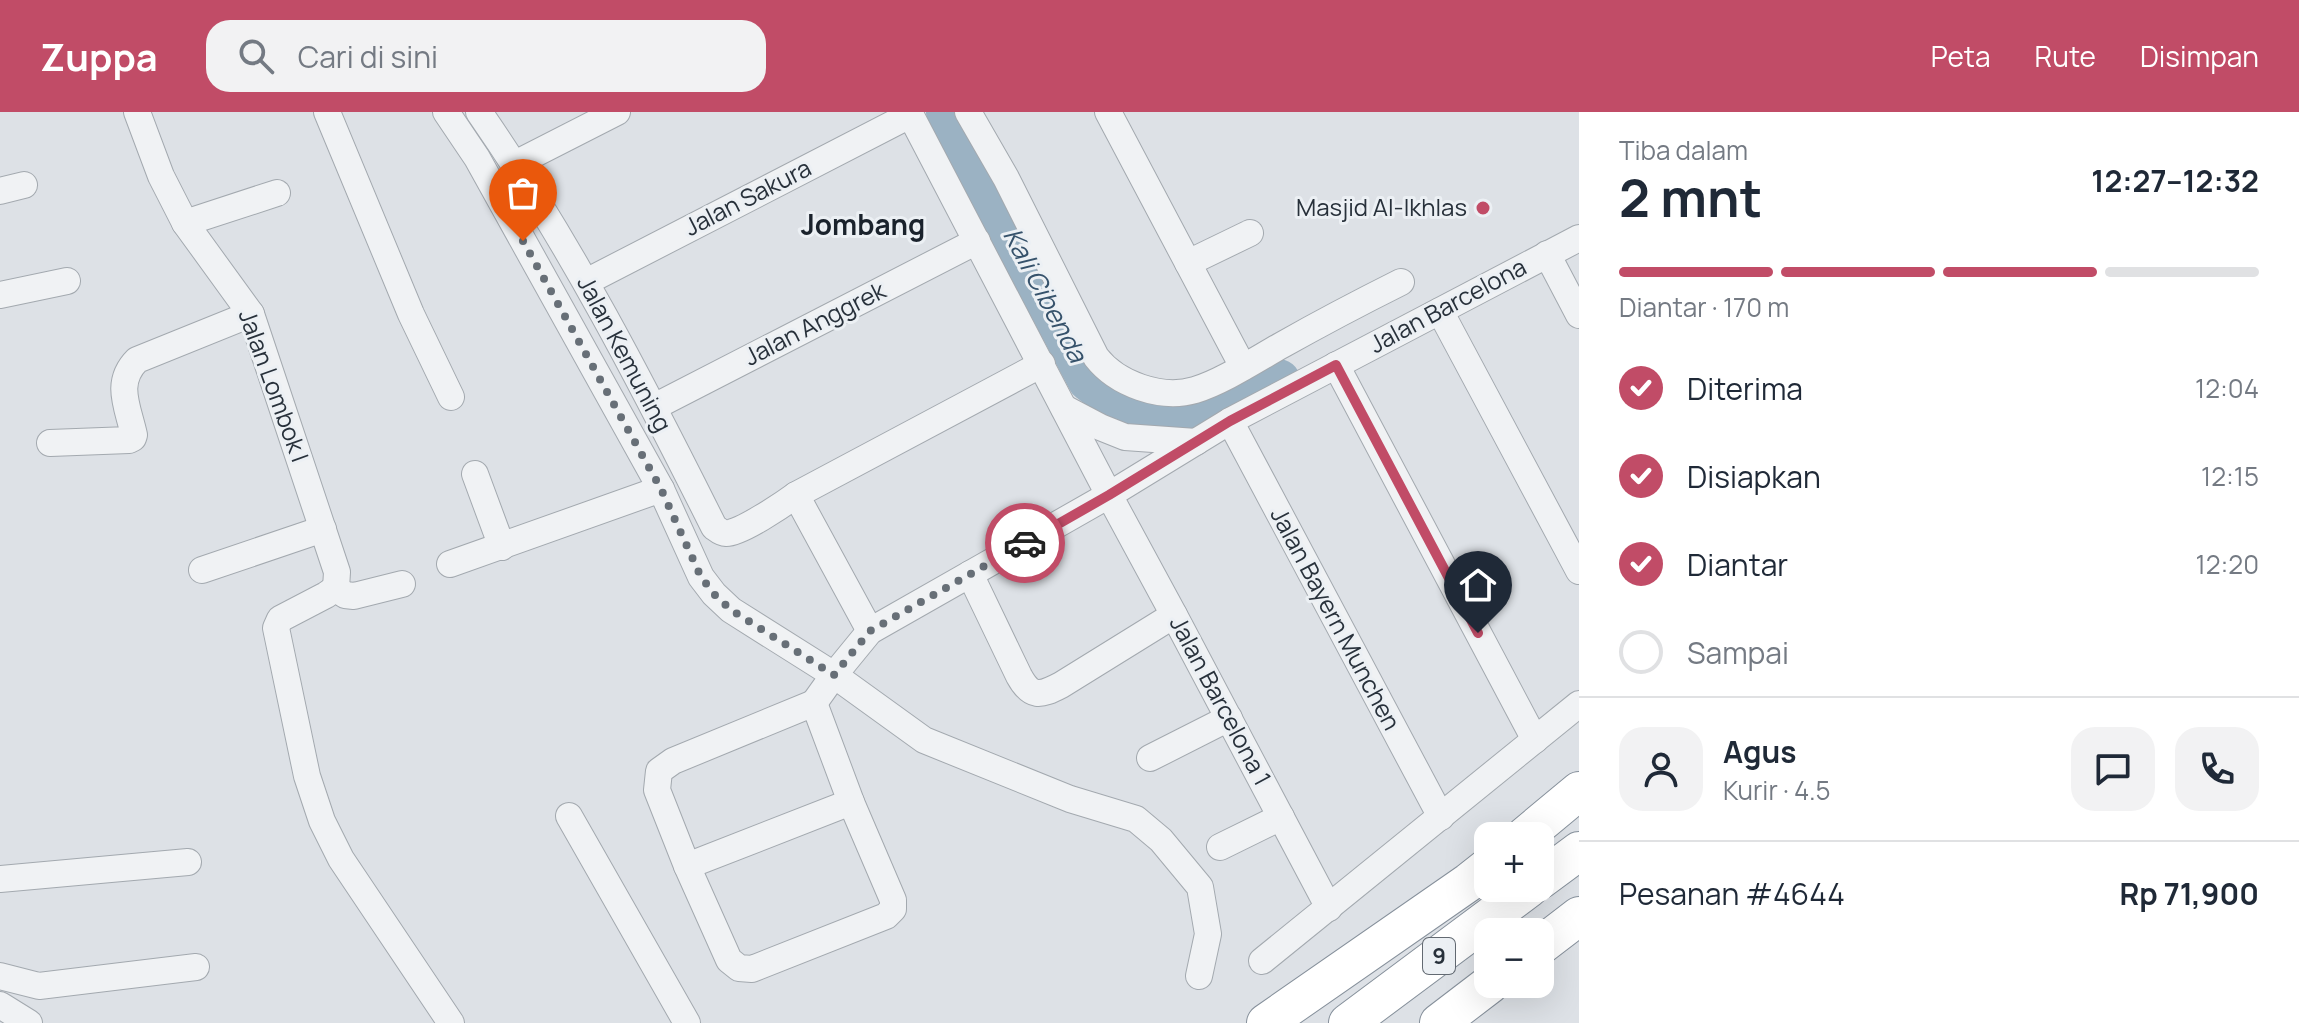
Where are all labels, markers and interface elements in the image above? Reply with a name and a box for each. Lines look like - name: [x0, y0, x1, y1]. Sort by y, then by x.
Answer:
- search box: [206, 20, 766, 92]
- text: Zuppa: [40, 30, 158, 82]
- icon: search: [234, 34, 278, 78]
- text: Cari di sini: [298, 36, 438, 77]
- text: Peta: [1931, 37, 1991, 75]
- text: Rute: [2035, 37, 2096, 75]
- text: Disimpan: [2140, 37, 2259, 75]
- text: Tiba dalam: [1619, 132, 1748, 168]
- street label: Jalan Sakura: [678, 151, 816, 243]
- pin: [489, 159, 557, 241]
- text: 12:27–12:32: [2091, 160, 2259, 201]
- text: 2 mnt: [1619, 162, 1762, 233]
- icon: bag: [501, 171, 545, 215]
- place label: Masjid Al-Ikhlas: [1296, 190, 1467, 223]
- marker: Masjid Al-Ikhlas: [1474, 199, 1492, 217]
- district label: Jombang: [801, 205, 925, 243]
- water label: Kali Cibenda: [995, 221, 1097, 369]
- street label: Jalan Barcelona: [1363, 249, 1532, 360]
- street label: Jalan Kemuning: [570, 269, 680, 437]
- street label: Jalan Anggrek: [738, 272, 892, 372]
- text: Diantar · 170 m: [1619, 289, 1789, 325]
- street label: Jalan Lombok I: [232, 305, 317, 466]
- icon: check: [1619, 366, 1663, 410]
- text: Diterima: [1687, 368, 1803, 409]
- text: 12:04: [2195, 370, 2259, 406]
- icon: check: [1619, 454, 1663, 498]
- text: Disiapkan: [1687, 456, 1821, 497]
- text: 12:15: [2201, 458, 2259, 494]
- street label: Jalan Bayern Munchen: [1264, 501, 1409, 735]
- courier: [985, 503, 1065, 583]
- icon: car: [1003, 521, 1047, 565]
- icon: check: [1619, 542, 1663, 586]
- text: Diantar: [1687, 544, 1788, 585]
- text: 12:20: [2196, 546, 2259, 582]
- pin: [1444, 551, 1512, 633]
- icon: home: [1456, 563, 1500, 607]
- street label: Jalan Barcelona 1: [1163, 610, 1280, 791]
- text: Sampai: [1687, 632, 1789, 673]
- button: person: [1619, 727, 1703, 811]
- button: chat: [2071, 727, 2155, 811]
- button: phone: [2175, 727, 2259, 811]
- text: Agus: [1723, 731, 1797, 772]
- text: Kurir · 4.5: [1723, 772, 1830, 808]
- map controls: [1474, 822, 1554, 998]
- button: +: [1474, 822, 1554, 902]
- text: Pesanan #4644: [1619, 873, 1845, 914]
- text: Rp 71,900: [2120, 873, 2259, 914]
- button: −: [1474, 918, 1554, 998]
- road number: 9: [1423, 938, 1455, 974]

